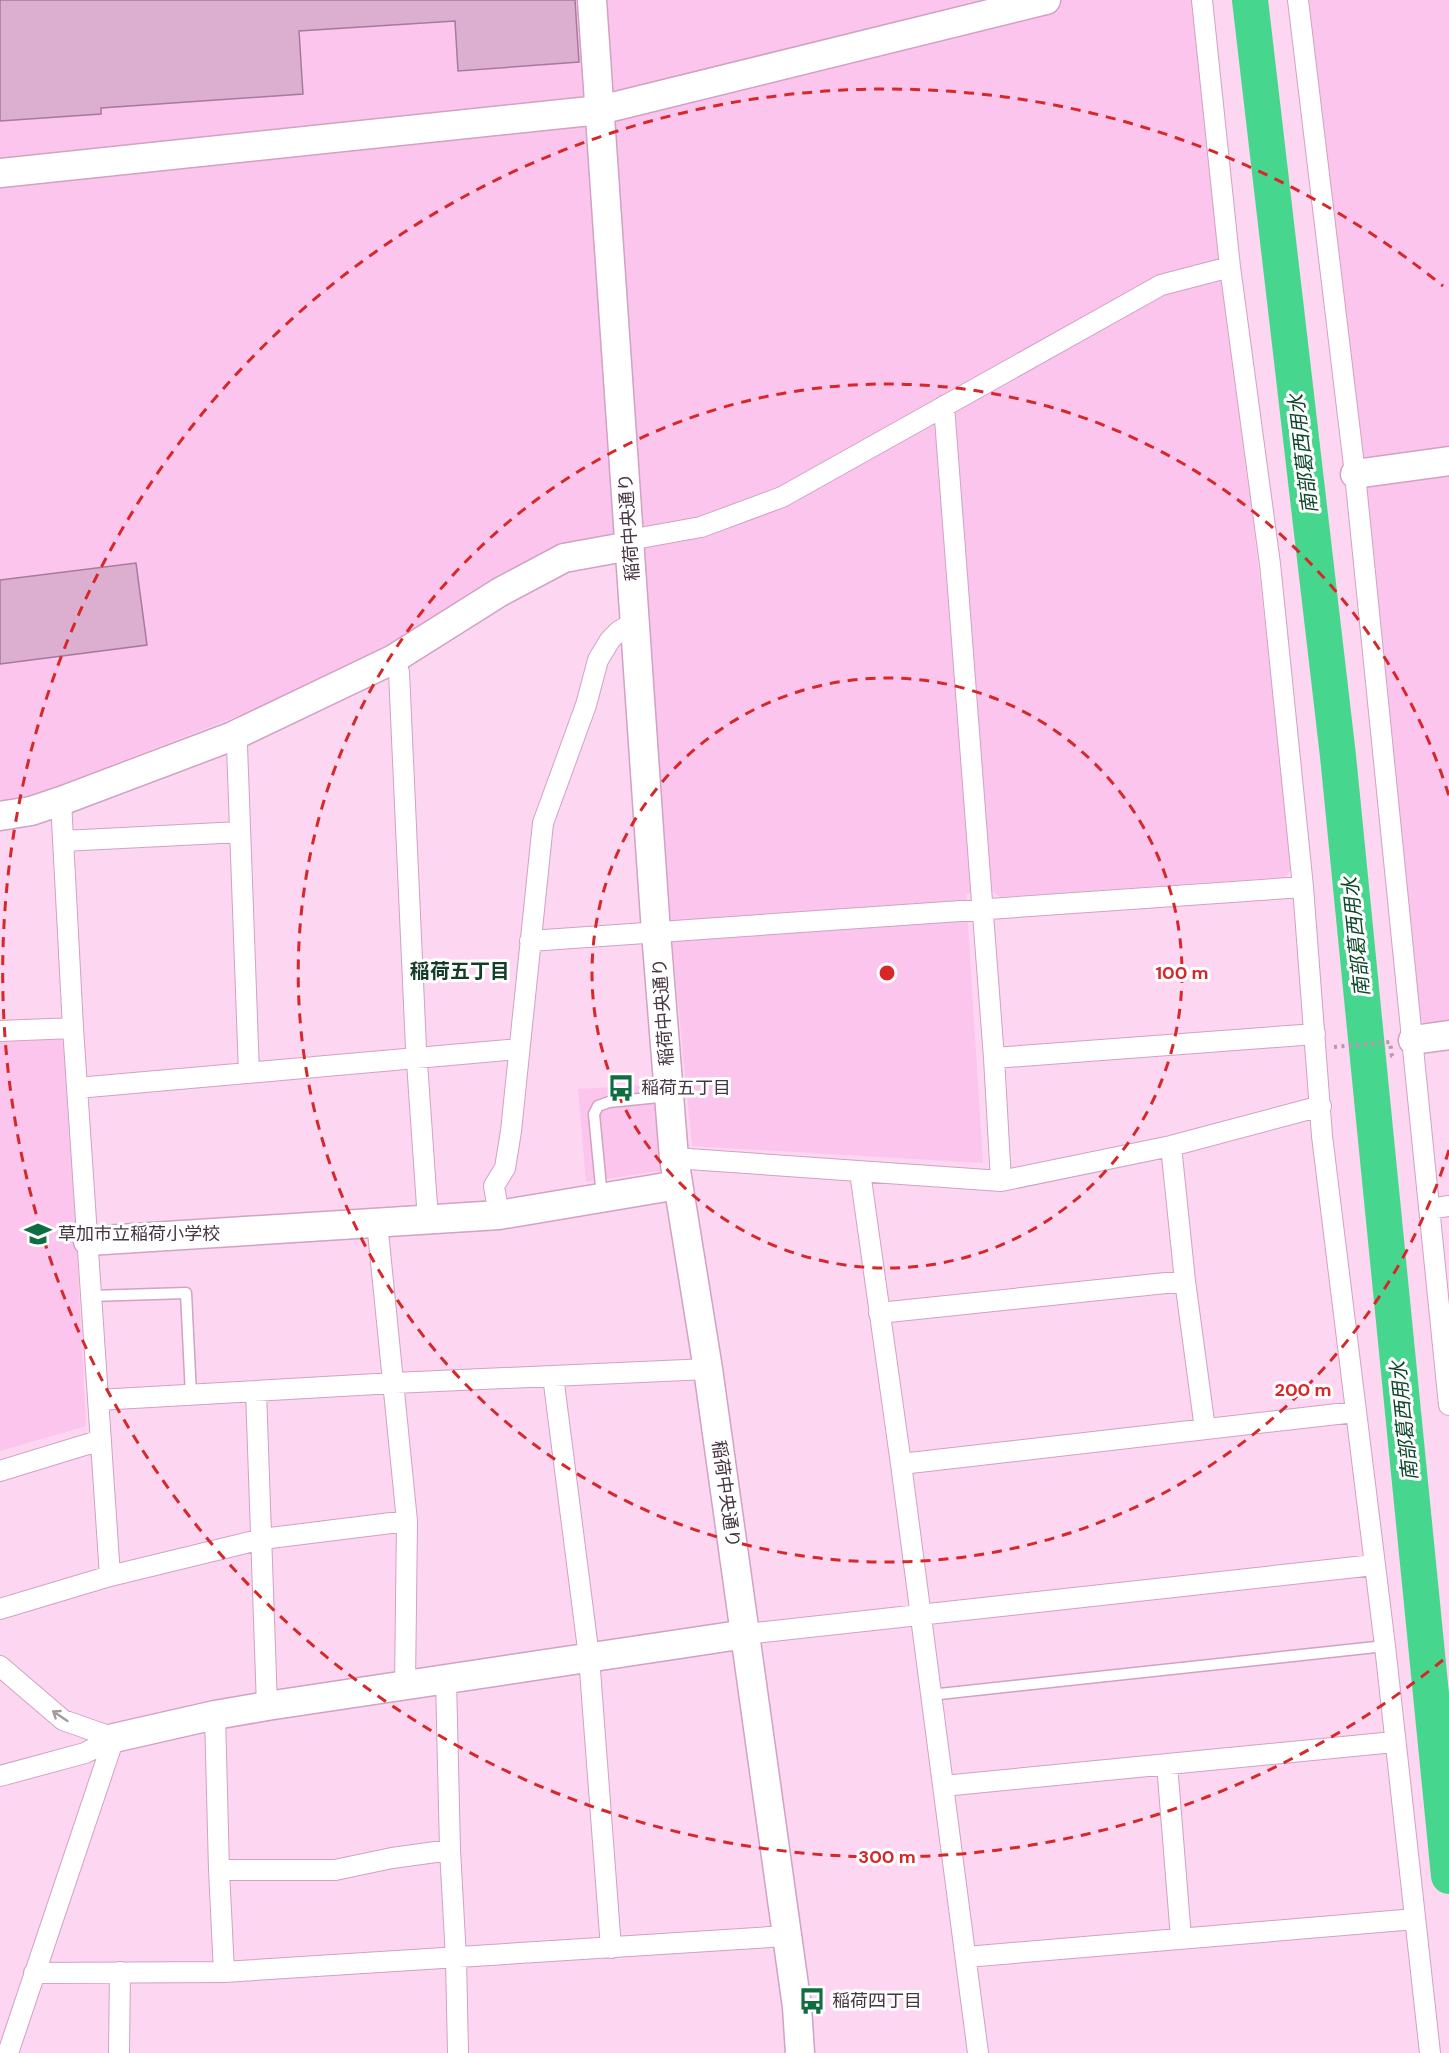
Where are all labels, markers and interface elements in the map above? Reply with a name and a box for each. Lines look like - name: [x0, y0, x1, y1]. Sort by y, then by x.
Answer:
- water label: 南部葛西用水: [1283, 391, 1323, 515]
- street label: 稲荷中央通り: [613, 472, 645, 582]
- water label: 南部葛西用水: [1337, 874, 1375, 998]
- street label: 稲荷中央通り: [647, 957, 679, 1067]
- district label: 稲荷五丁目: [410, 958, 510, 984]
- text: 100 m: [1155, 961, 1209, 985]
- centre of rings: [877, 963, 897, 983]
- bus stop icon: 稲荷五丁目: [606, 1073, 636, 1103]
- place label: 稲荷五丁目: [641, 1076, 731, 1100]
- school or university icon: 草加市立稲荷小学校: [23, 1219, 53, 1249]
- place label: 草加市立稲荷小学校: [58, 1222, 220, 1246]
- water label: 南部葛西用水: [1385, 1358, 1423, 1482]
- text: 200 m: [1275, 1378, 1331, 1402]
- street label: 稲荷中央通り: [707, 1439, 745, 1549]
- one-way arrow: [53, 1710, 69, 1722]
- text: 300 m: [858, 1845, 916, 1869]
- bus stop icon: 稲荷四丁目: [797, 1986, 827, 2016]
- place label: 稲荷四丁目: [832, 1989, 922, 2013]

